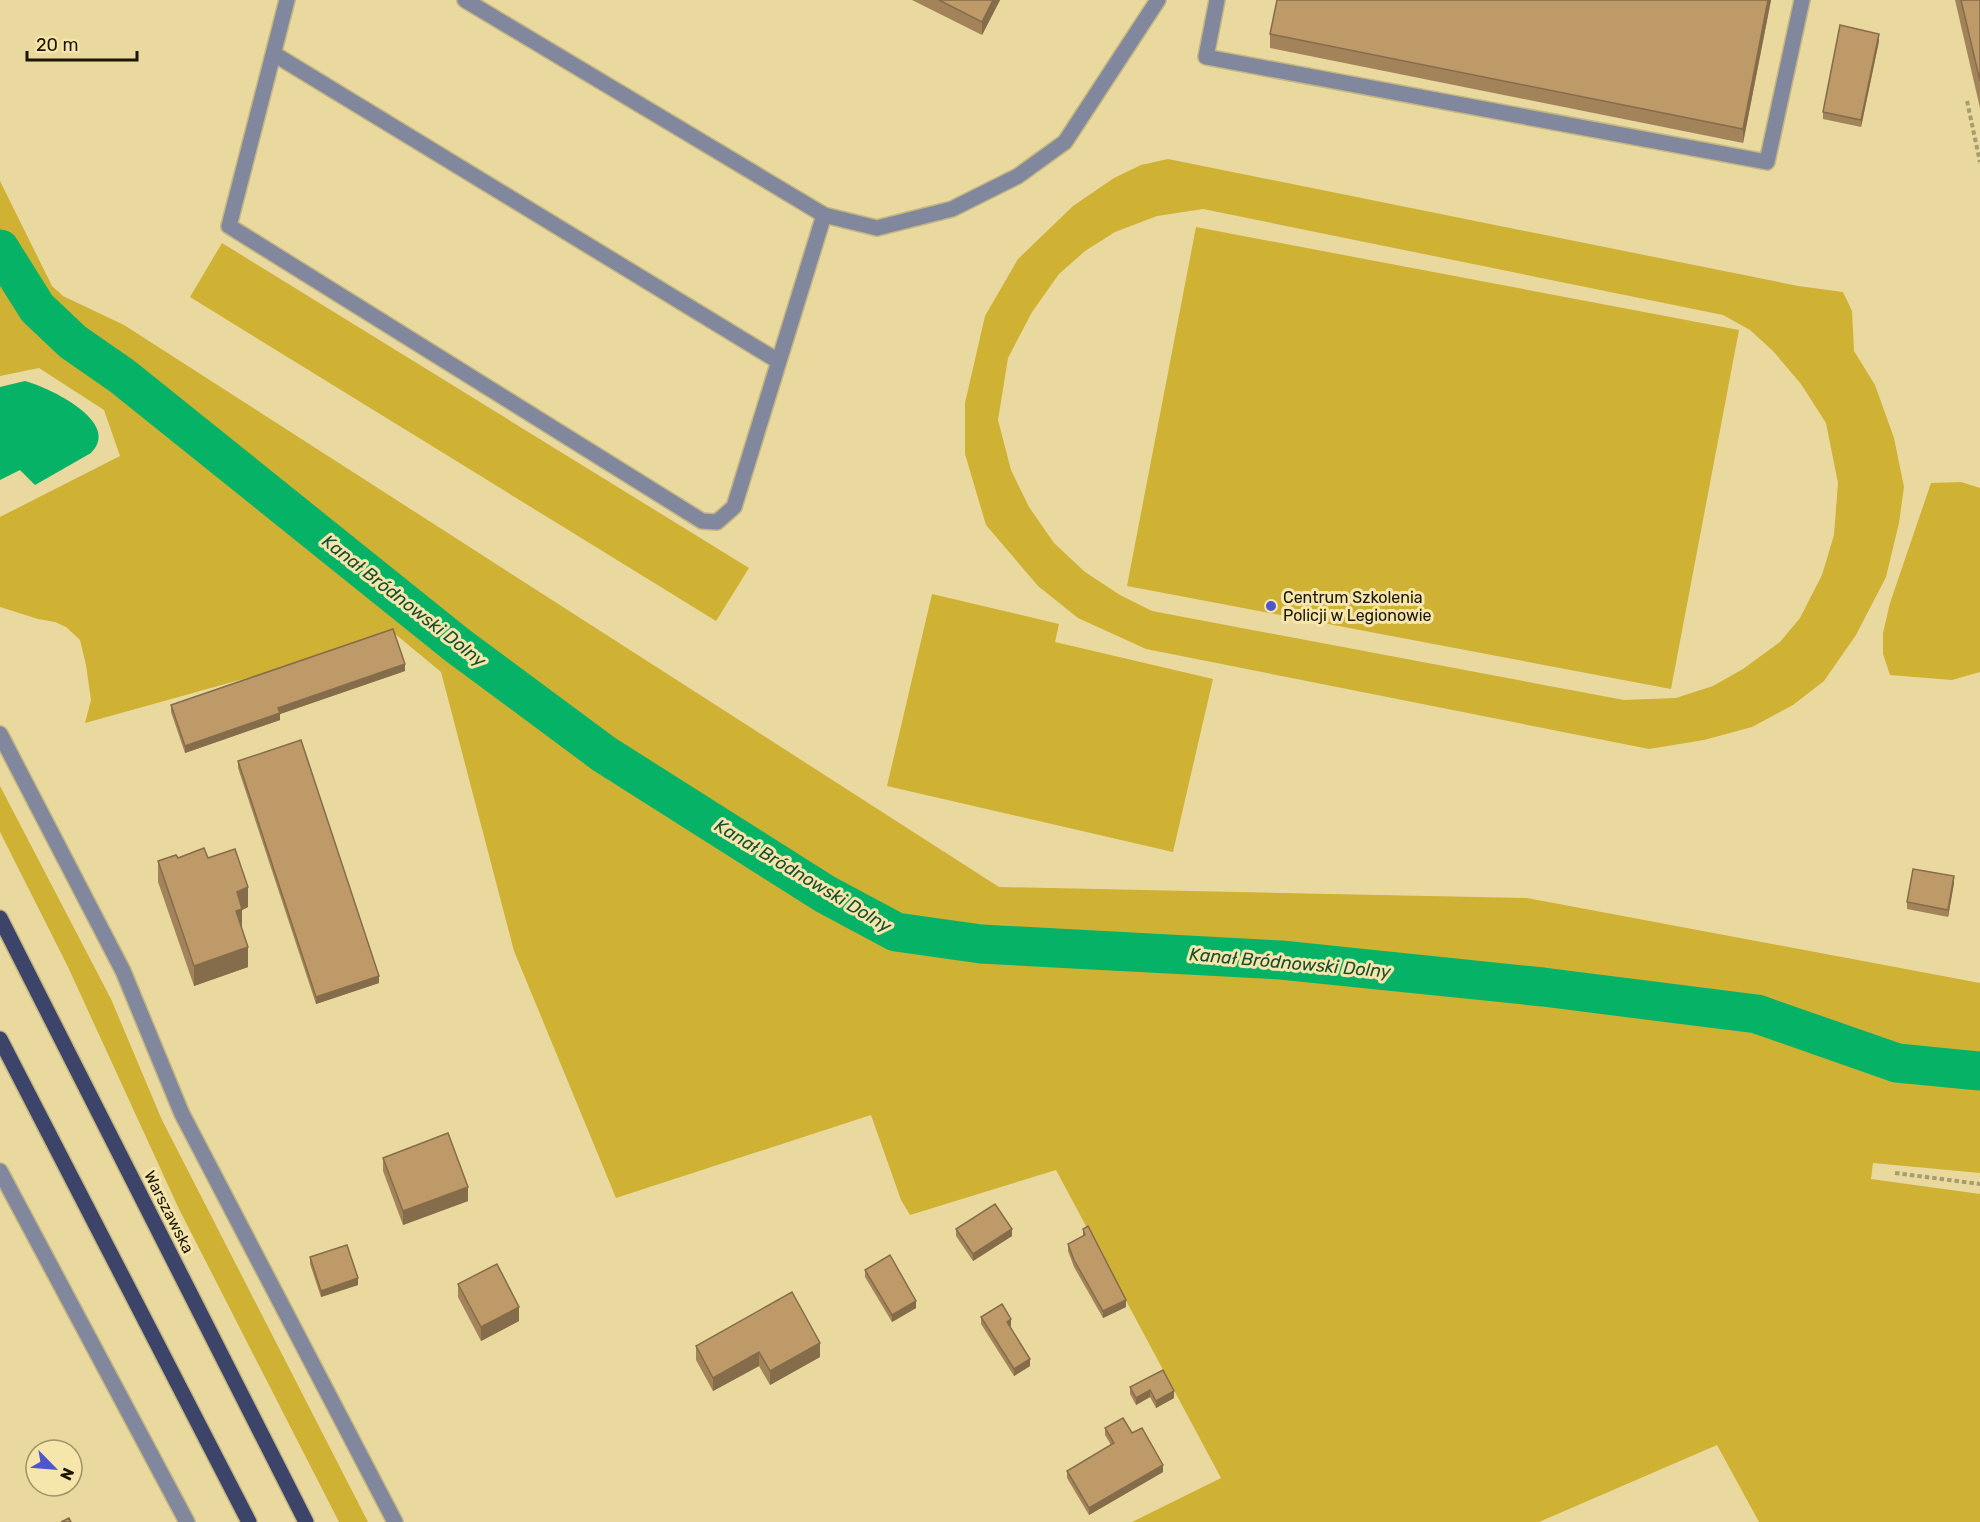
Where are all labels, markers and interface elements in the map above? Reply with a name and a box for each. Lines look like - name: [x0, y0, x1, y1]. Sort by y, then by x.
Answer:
- scale bar: [27, 24, 136, 62]
- text: 20 m: [36, 34, 78, 56]
- water label: Kanał Bródnowski Dolny: [318, 530, 491, 672]
- place label: Centrum Szkolenia Policji w Legionowie: [1283, 588, 1432, 625]
- marker: Centrum Szkolenia Policji w Legionowie: [1264, 599, 1278, 613]
- water label: Kanał Bródnowski Dolny: [711, 815, 896, 938]
- water label: Kanał Bródnowski Dolny: [1188, 943, 1393, 983]
- street label: Warszawska: [140, 1168, 198, 1256]
- north arrow: [24, 1438, 84, 1498]
- text: N: [56, 1465, 78, 1483]

